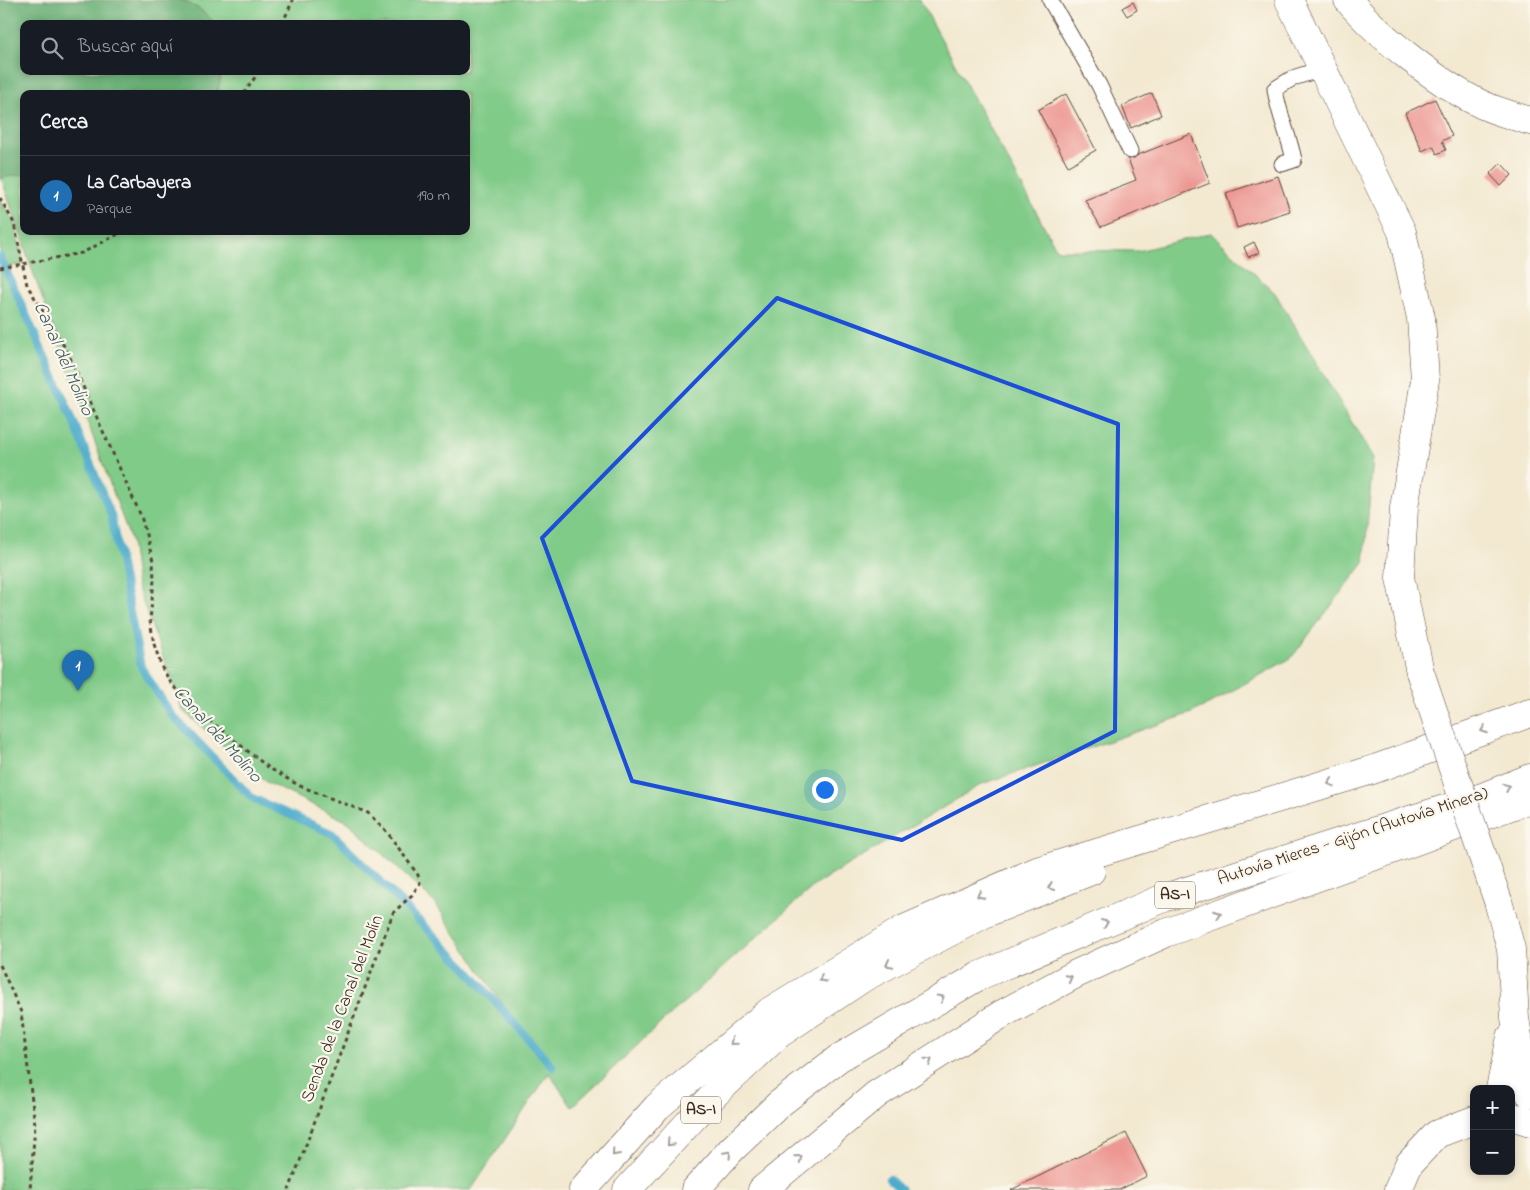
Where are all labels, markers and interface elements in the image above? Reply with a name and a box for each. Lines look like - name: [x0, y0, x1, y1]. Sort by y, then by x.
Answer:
- search box: [20, 20, 470, 75]
- icon: search: [38, 34, 66, 62]
- text: Buscar aquí: [78, 34, 173, 61]
- text: Cerca: [40, 108, 88, 138]
- text: La Carbayera: [87, 170, 191, 197]
- text: 1: [53, 184, 59, 208]
- text: 190 m: [417, 184, 450, 208]
- text: Parque: [87, 197, 132, 221]
- water label: Canal del Molino: [26, 298, 101, 421]
- pin: 1: [62, 650, 94, 691]
- water label: Canal del Molino: [166, 681, 269, 790]
- one-way arrow: [1480, 724, 1489, 734]
- your location: [812, 777, 838, 803]
- one-way arrow: [1327, 777, 1335, 787]
- street label: Autovía Mieres - Gijón (Autovía Minera): [1214, 781, 1492, 893]
- one-way arrow: [1502, 783, 1511, 793]
- one-way arrow: [1048, 881, 1056, 891]
- road number: AS-I: [1155, 882, 1195, 908]
- one-way arrow: [976, 889, 985, 900]
- one-way arrow: [1213, 910, 1222, 920]
- street label: Senda de la Canal del Molín: [295, 911, 391, 1107]
- one-way arrow: [1100, 919, 1109, 930]
- one-way arrow: [885, 958, 894, 968]
- one-way arrow: [818, 973, 827, 983]
- one-way arrow: [1063, 974, 1072, 984]
- one-way arrow: [936, 994, 945, 1004]
- one-way arrow: [730, 1037, 739, 1045]
- one-way arrow: [923, 1058, 933, 1067]
- map controls: [1470, 1085, 1515, 1175]
- button: +: [1470, 1085, 1515, 1130]
- road number: AS-I: [681, 1096, 721, 1124]
- button: −: [1470, 1130, 1515, 1175]
- one-way arrow: [667, 1137, 676, 1146]
- one-way arrow: [612, 1148, 621, 1157]
- one-way arrow: [722, 1151, 731, 1160]
- one-way arrow: [793, 1155, 802, 1164]

